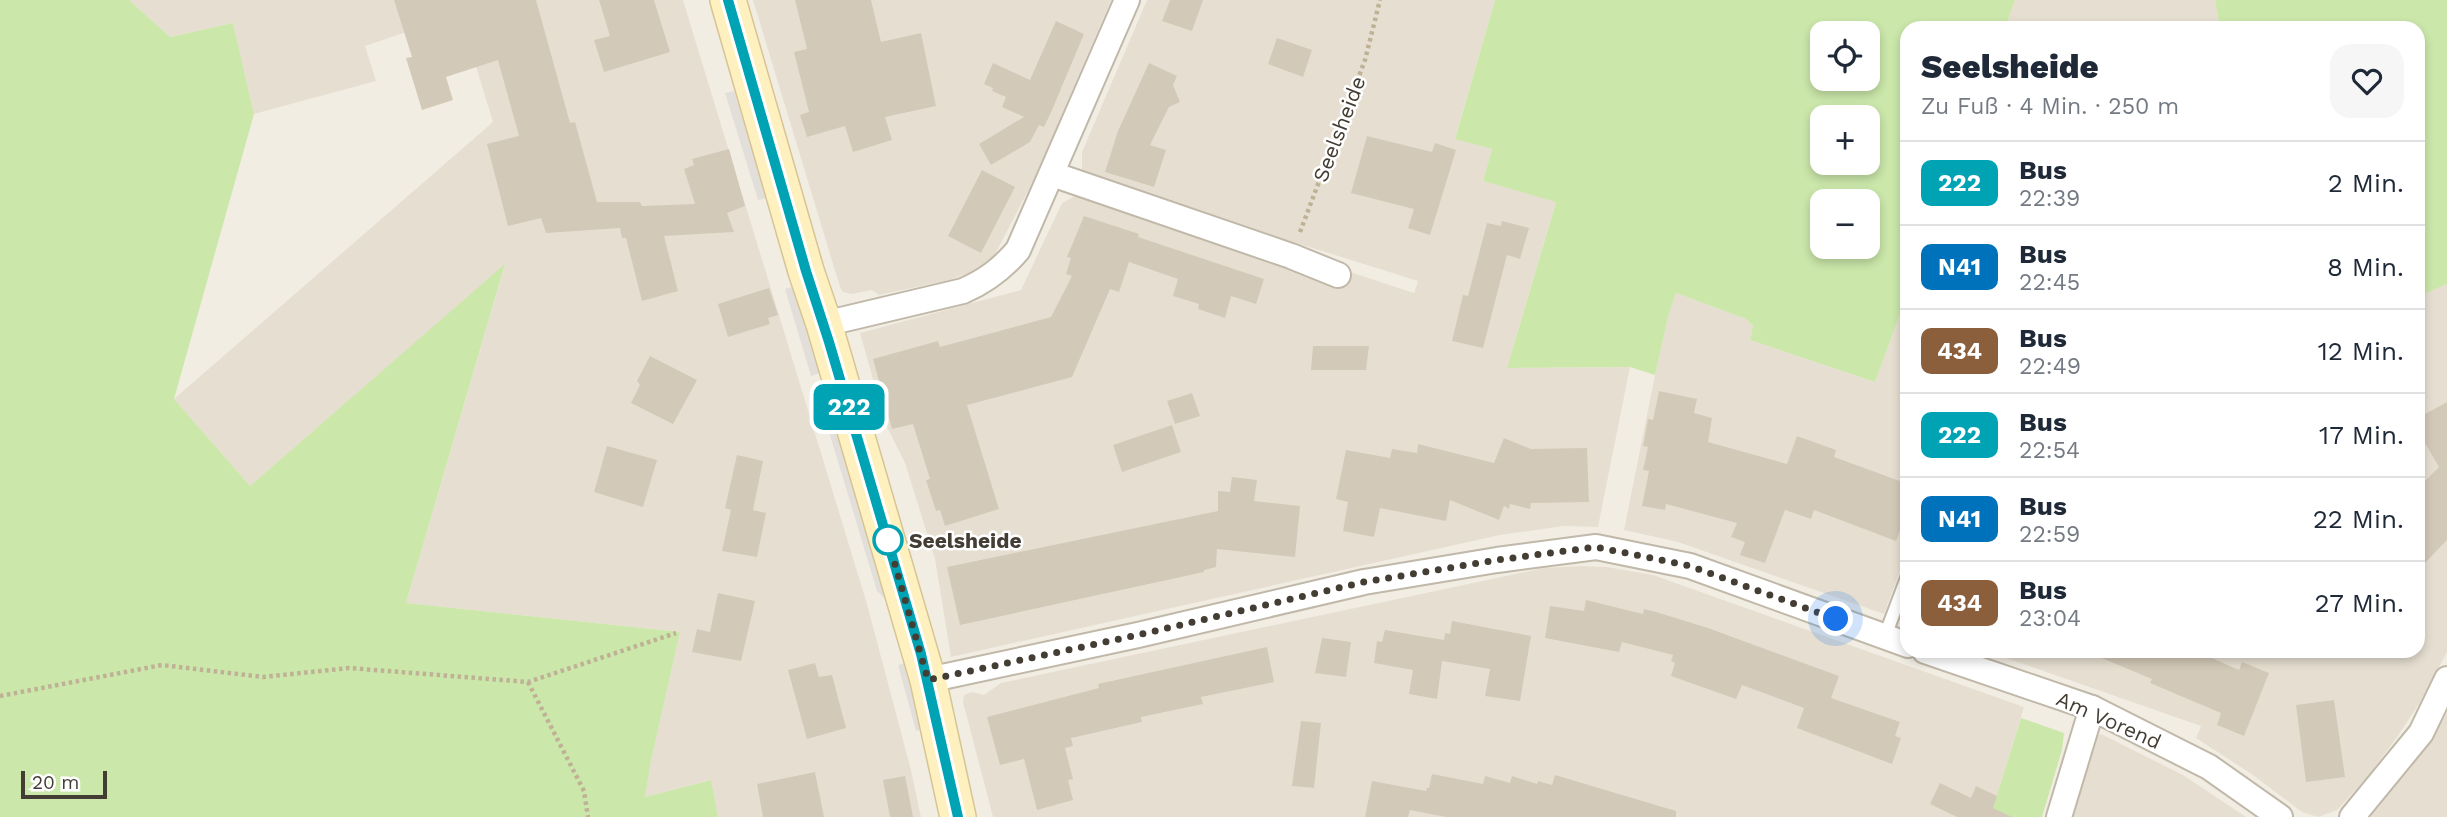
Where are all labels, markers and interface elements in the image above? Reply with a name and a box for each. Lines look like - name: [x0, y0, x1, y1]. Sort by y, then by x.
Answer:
- map controls: [1810, 21, 1880, 259]
- button: locate: [1810, 21, 1880, 91]
- button: heart: [2330, 44, 2404, 118]
- text: Seelsheide: [1921, 47, 2099, 86]
- street label: Seelsheide: [1307, 73, 1371, 185]
- text: Zu Fuß · 4 Min. · 250 m: [1921, 93, 2179, 120]
- button: +: [1810, 105, 1880, 175]
- text: Bus: [2019, 155, 2067, 185]
- text: 2 Min.: [2328, 168, 2404, 198]
- text: 222: [1938, 169, 1981, 197]
- text: 22:39: [2019, 185, 2080, 212]
- button: −: [1810, 189, 1880, 259]
- text: Bus: [2019, 239, 2067, 269]
- text: 8 Min.: [2327, 252, 2404, 282]
- text: N41: [1938, 253, 1981, 281]
- text: 22:45: [2019, 269, 2080, 296]
- text: Bus: [2019, 323, 2067, 353]
- text: 12 Min.: [2318, 336, 2404, 366]
- text: 434: [1937, 337, 1982, 365]
- text: 22:49: [2019, 353, 2081, 380]
- line badge: 222: [809, 384, 889, 430]
- text: 222: [828, 393, 870, 421]
- text: Bus: [2019, 407, 2067, 437]
- text: 17 Min.: [2319, 420, 2404, 450]
- text: 222: [1938, 421, 1981, 449]
- text: 22:54: [2019, 437, 2080, 464]
- text: Bus: [2019, 491, 2067, 521]
- text: 22 Min.: [2313, 504, 2404, 534]
- text: N41: [1938, 505, 1981, 533]
- text: 22:59: [2019, 521, 2080, 548]
- marker: Seelsheide: [873, 525, 903, 555]
- place label: Seelsheide: [909, 528, 1022, 553]
- text: Bus: [2019, 575, 2067, 605]
- text: 27 Min.: [2315, 588, 2404, 618]
- text: 434: [1937, 589, 1982, 617]
- your location: [1818, 601, 1853, 636]
- text: 23:04: [2019, 605, 2081, 632]
- street label: Am Vorend: [2053, 686, 2165, 754]
- scale bar: [21, 768, 107, 800]
- text: 20 m: [32, 771, 79, 794]

